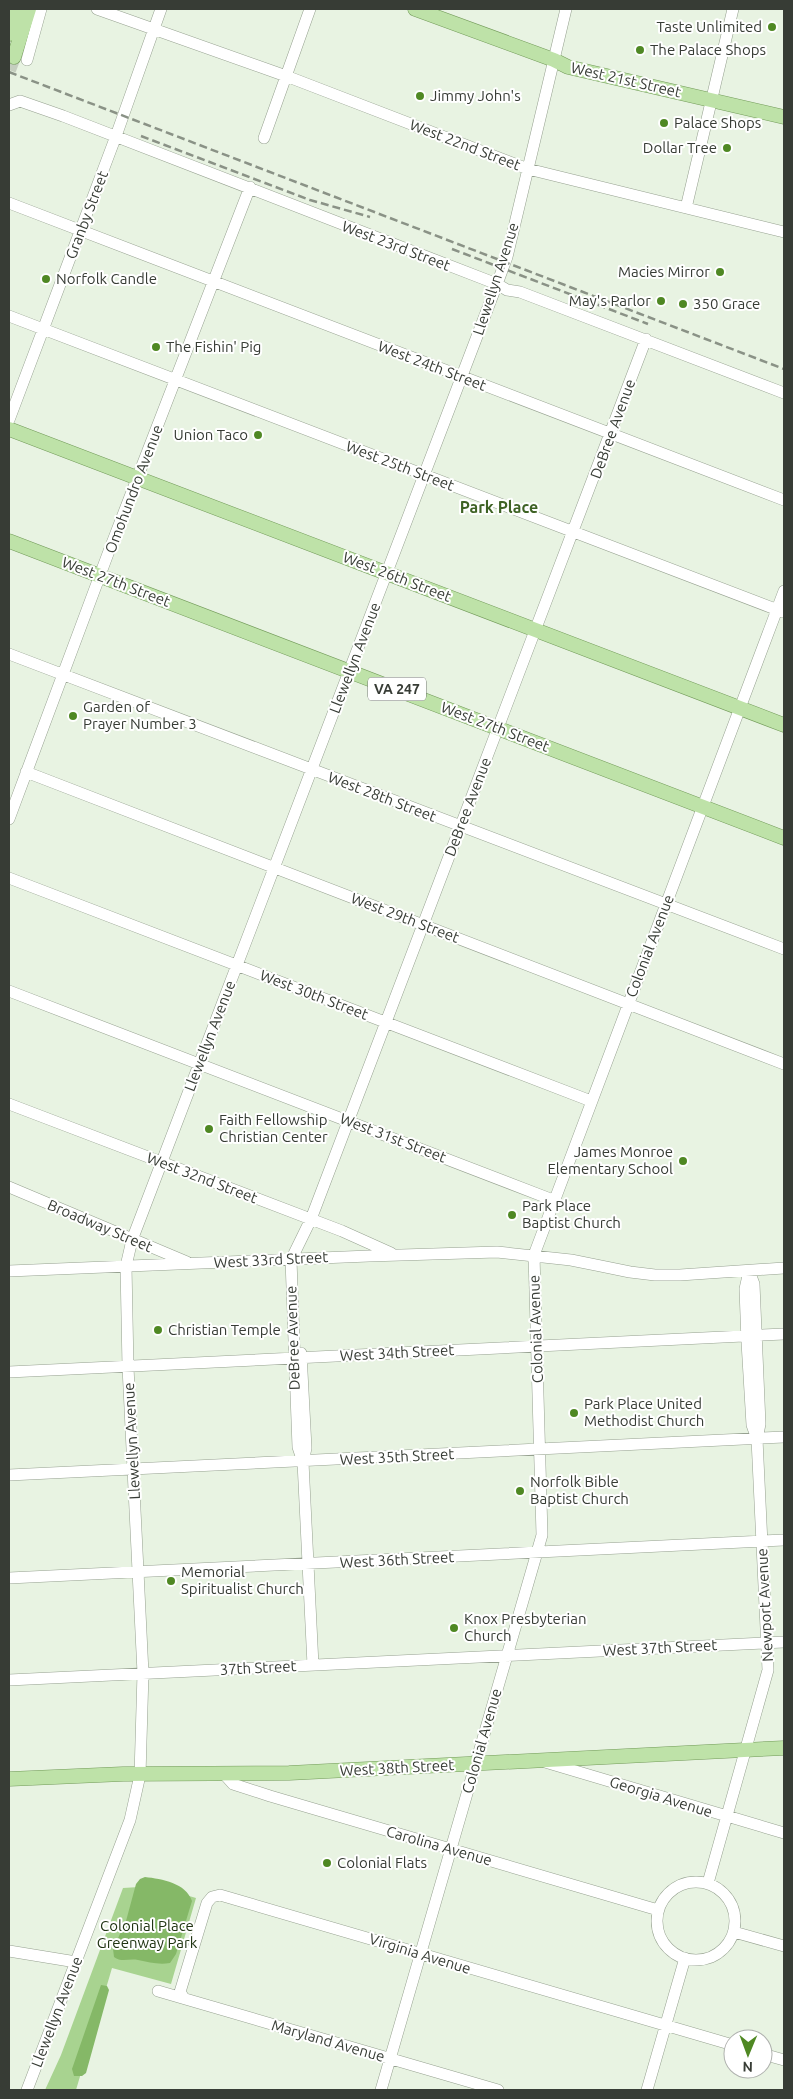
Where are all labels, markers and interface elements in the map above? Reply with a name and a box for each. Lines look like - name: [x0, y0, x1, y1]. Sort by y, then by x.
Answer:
- place label: Taste Unlimited: [657, 18, 762, 35]
- marker: Taste Unlimited: [766, 21, 778, 33]
- place label: The Palace Shops: [650, 41, 766, 58]
- marker: The Palace Shops: [634, 44, 646, 56]
- street label: West 21st Street: [569, 59, 683, 100]
- place label: Jimmy John's: [430, 87, 521, 104]
- marker: Jimmy John's: [414, 90, 426, 102]
- place label: Palace Shops: [674, 114, 761, 131]
- street label: West 22nd Street: [407, 116, 523, 174]
- marker: Palace Shops: [658, 117, 670, 129]
- place label: Dollar Tree: [643, 139, 717, 156]
- marker: Dollar Tree: [721, 142, 733, 154]
- street label: Granby Street: [62, 168, 111, 261]
- street label: West 23rd Street: [340, 217, 453, 274]
- street label: Llewellyn Avenue: [469, 220, 522, 337]
- place label: Macies Mirror: [618, 263, 710, 280]
- marker: Macies Mirror: [714, 266, 726, 278]
- place label: Norfolk Candle: [56, 270, 157, 287]
- marker: Norfolk Candle: [40, 273, 52, 285]
- place label: May's Parlor: [569, 292, 651, 309]
- marker: May's Parlor: [655, 295, 667, 307]
- place label: 350 Grace: [693, 295, 760, 312]
- marker: 350 Grace: [677, 298, 689, 310]
- street label: West 24th Street: [376, 337, 489, 394]
- place label: The Fishin' Pig: [166, 338, 261, 355]
- marker: The Fishin' Pig: [150, 341, 162, 353]
- street label: DeBree Avenue: [587, 377, 638, 481]
- street label: Omohundro Avenue: [101, 422, 166, 555]
- place label: Union Taco: [174, 426, 248, 443]
- marker: Union Taco: [252, 429, 264, 441]
- street label: West 25th Street: [344, 437, 457, 494]
- district label: Park Place: [460, 498, 538, 516]
- street label: West 26th Street: [341, 548, 454, 605]
- street label: West 27th Street: [60, 553, 173, 610]
- street label: Llewellyn Avenue: [326, 600, 384, 716]
- road number: VA 247: [368, 678, 426, 701]
- place label: Garden of Prayer Number 3: [83, 698, 197, 732]
- street label: West 27th Street: [439, 698, 552, 755]
- marker: Garden of Prayer Number 3: [67, 710, 79, 722]
- street label: DeBree Avenue: [441, 755, 494, 859]
- street label: West 28th Street: [326, 768, 439, 825]
- street label: West 29th Street: [349, 889, 462, 946]
- street label: Colonial Avenue: [622, 892, 677, 1000]
- street label: West 30th Street: [258, 966, 371, 1023]
- street label: Llewellyn Avenue: [181, 978, 239, 1094]
- street label: West 31st Street: [338, 1109, 449, 1166]
- place label: Faith Fellowship Christian Center: [219, 1111, 328, 1145]
- marker: Faith Fellowship Christian Center: [203, 1123, 215, 1135]
- place label: James Monroe Elementary School: [547, 1143, 673, 1177]
- street label: West 32nd Street: [144, 1149, 260, 1207]
- marker: James Monroe Elementary School: [677, 1155, 689, 1167]
- street label: Broadway Street: [45, 1196, 155, 1255]
- place label: Park Place Baptist Church: [522, 1197, 621, 1231]
- marker: Park Place Baptist Church: [506, 1209, 518, 1221]
- street label: West 33rd Street: [213, 1248, 329, 1271]
- street label: Colonial Avenue: [525, 1275, 546, 1384]
- street label: DeBree Avenue: [282, 1285, 303, 1391]
- place label: Christian Temple: [168, 1321, 281, 1338]
- marker: Christian Temple: [152, 1324, 164, 1336]
- street label: West 34th Street: [339, 1341, 455, 1364]
- street label: Llewellyn Avenue: [120, 1382, 143, 1500]
- place label: Park Place United Methodist Church: [584, 1395, 704, 1429]
- marker: Park Place United Methodist Church: [568, 1407, 580, 1419]
- street label: West 35th Street: [339, 1445, 455, 1468]
- place label: Norfolk Bible Baptist Church: [530, 1473, 629, 1507]
- marker: Norfolk Bible Baptist Church: [514, 1485, 526, 1497]
- street label: West 36th Street: [339, 1548, 455, 1571]
- street label: Newport Avenue: [753, 1548, 776, 1662]
- place label: Memorial Spiritualist Church: [181, 1563, 304, 1597]
- marker: Memorial Spiritualist Church: [165, 1575, 177, 1587]
- place label: Knox Presbyterian Church: [464, 1610, 587, 1644]
- marker: Knox Presbyterian Church: [448, 1622, 460, 1634]
- street label: West 37th Street: [602, 1636, 718, 1659]
- street label: 37th Street: [219, 1657, 297, 1678]
- street label: Colonial Avenue: [458, 1686, 505, 1795]
- street label: West 38th Street: [339, 1756, 455, 1779]
- street label: Georgia Avenue: [608, 1773, 715, 1820]
- street label: Carolina Avenue: [384, 1822, 494, 1869]
- place label: Colonial Flats: [337, 1854, 427, 1871]
- marker: Colonial Flats: [321, 1857, 333, 1869]
- park label: Colonial Place Greenway Park: [97, 1917, 198, 1951]
- street label: Virginia Avenue: [367, 1930, 473, 1977]
- street label: Llewellyn Avenue: [28, 1954, 86, 2070]
- street label: Maryland Avenue: [270, 2016, 387, 2065]
- north arrow: [723, 2029, 773, 2079]
- text: N: [742, 2059, 753, 2075]

